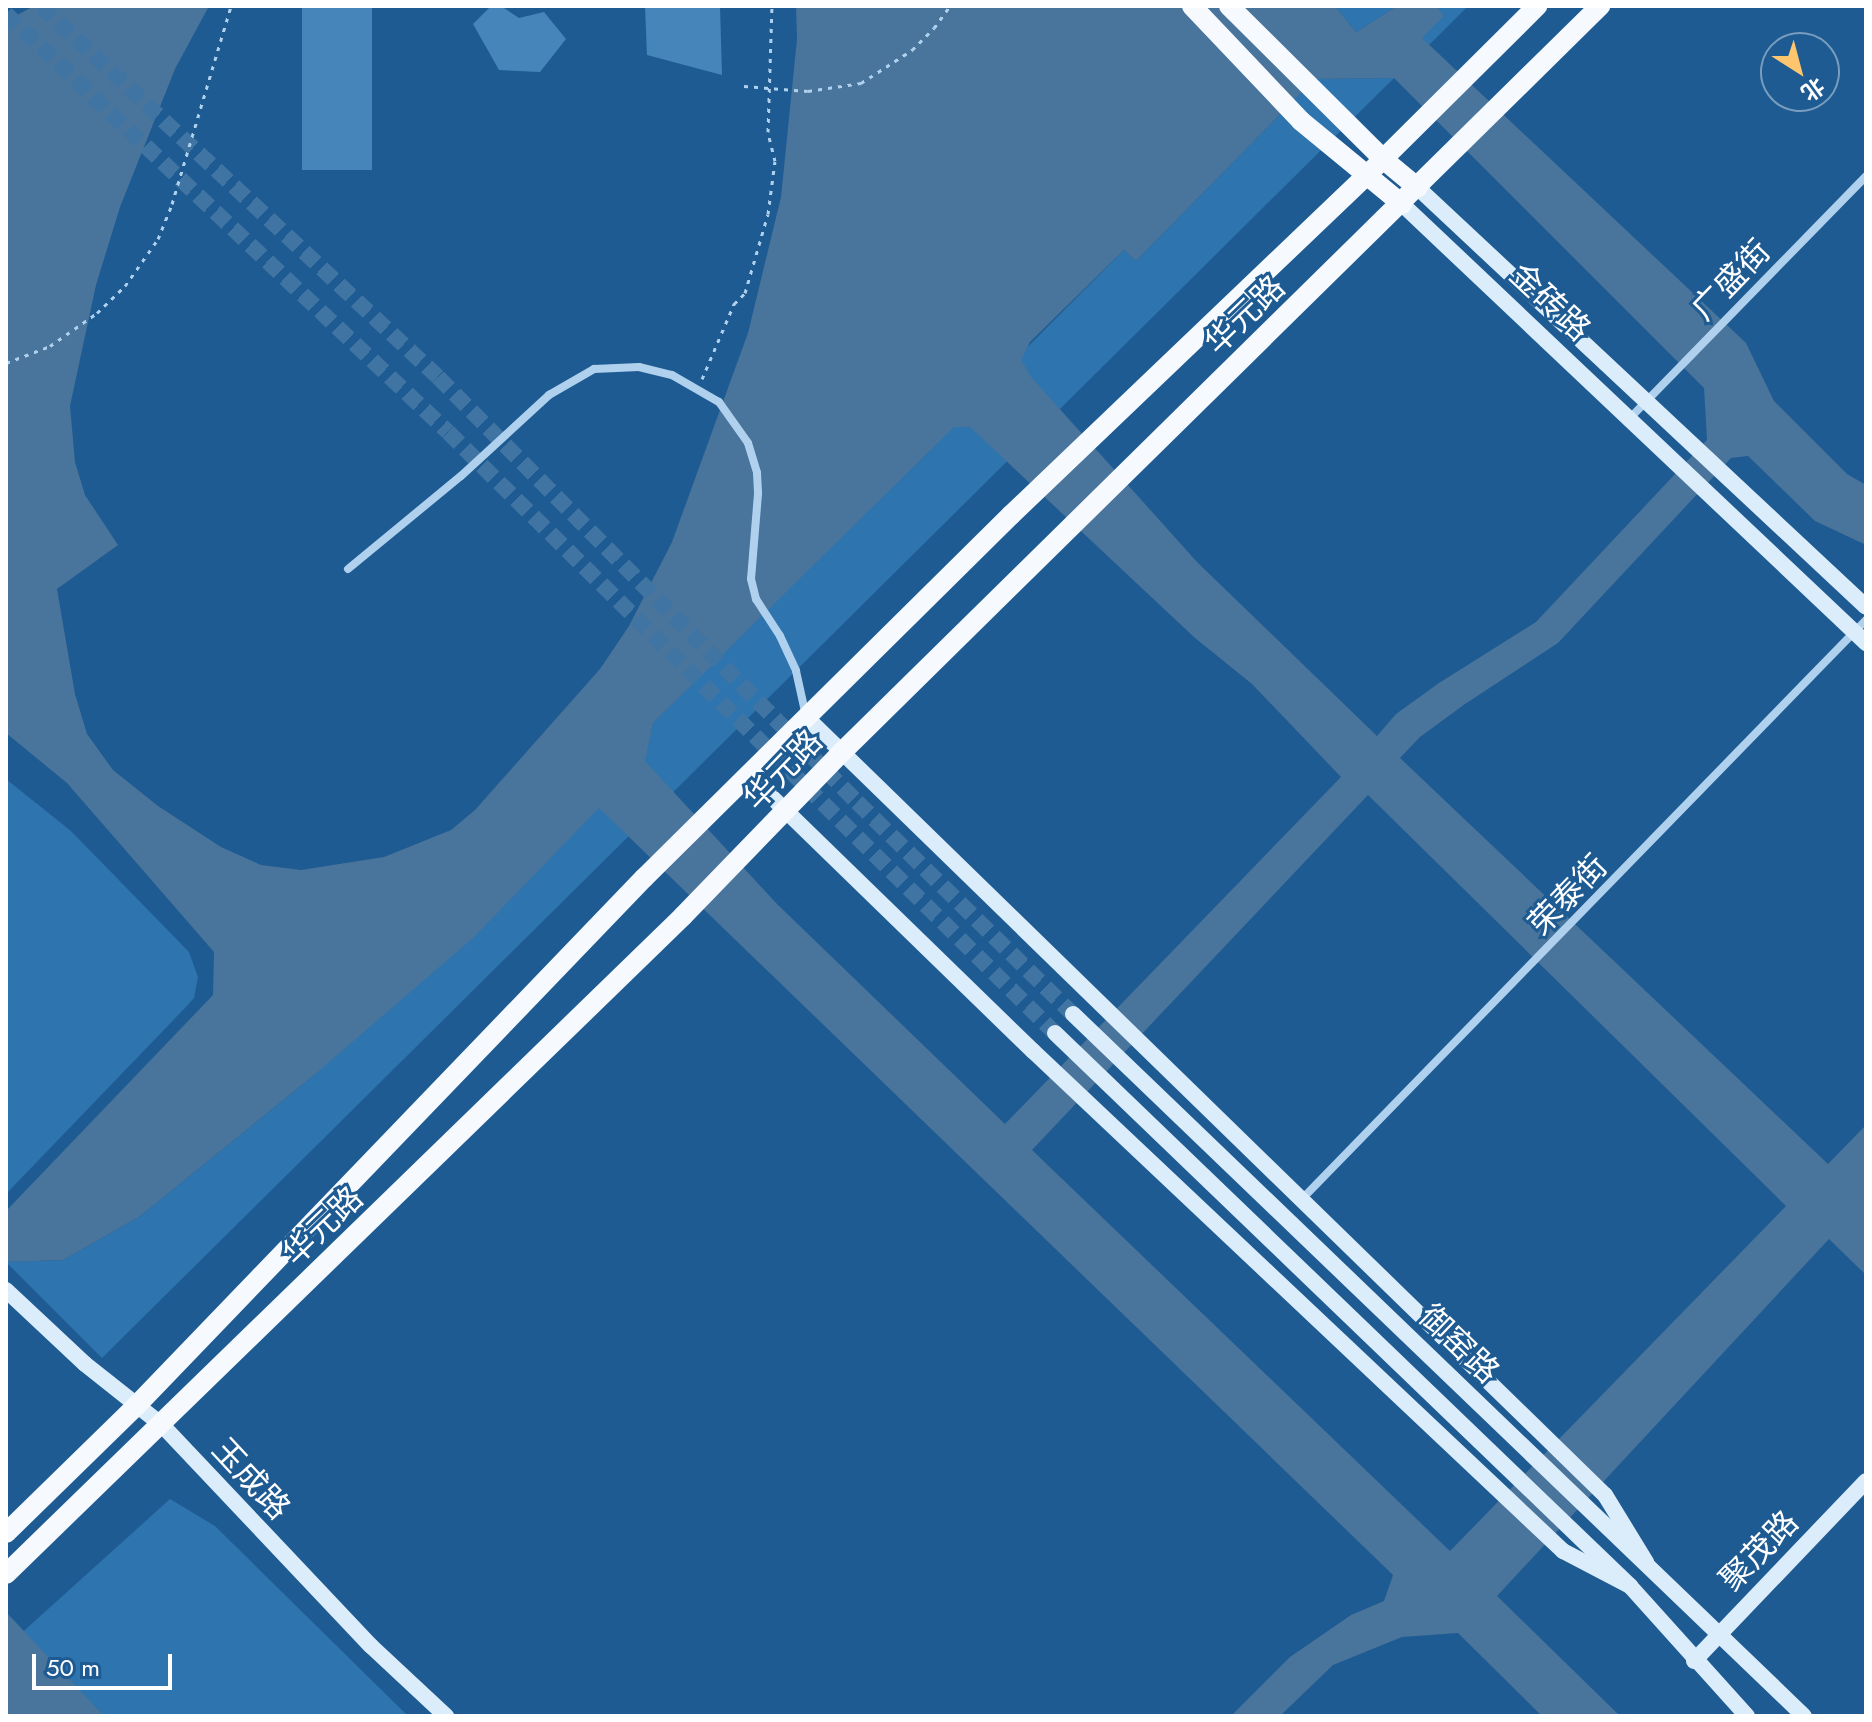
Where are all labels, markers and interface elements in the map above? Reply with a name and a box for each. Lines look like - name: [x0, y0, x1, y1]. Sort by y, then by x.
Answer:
- north arrow: [1760, 32, 1840, 112]
- text: 北: [1795, 70, 1831, 109]
- street label: 广盛街: [1684, 232, 1778, 328]
- street label: 金砖路: [1502, 255, 1598, 349]
- street label: 华元路: [1197, 268, 1293, 362]
- street label: 华元路: [736, 722, 830, 818]
- street label: 荣泰街: [1521, 847, 1615, 943]
- street label: 华元路: [275, 1179, 371, 1273]
- street label: 御窑路: [1411, 1297, 1507, 1391]
- street label: 玉成路: [204, 1431, 298, 1527]
- street label: 聚茂路: [1712, 1503, 1806, 1599]
- scale bar: [36, 1638, 176, 1688]
- text: 50 m: [46, 1650, 100, 1685]

